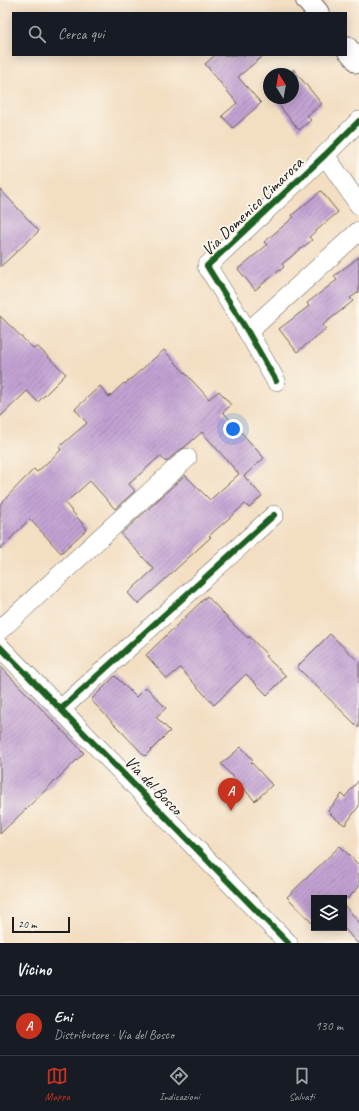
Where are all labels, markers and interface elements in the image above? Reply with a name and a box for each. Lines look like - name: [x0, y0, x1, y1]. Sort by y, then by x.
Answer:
- search box: [12, 12, 347, 56]
- icon: search: [26, 23, 48, 45]
- text: Cerca qui: [58, 25, 104, 44]
- north arrow: [263, 68, 299, 104]
- street label: Via Domenico Cimarosa: [197, 151, 309, 260]
- your location: [223, 419, 243, 439]
- street label: Via del Bosco: [120, 751, 188, 821]
- pin: A: [218, 778, 244, 811]
- map controls: [311, 895, 347, 931]
- button: layers: [311, 895, 347, 931]
- scale bar: [12, 915, 70, 934]
- text: 20 m: [18, 917, 37, 931]
- text: Vicino: [16, 959, 51, 980]
- text: Eni: [54, 1008, 72, 1027]
- text: A: [26, 1018, 32, 1034]
- text: 130 m: [315, 1018, 343, 1034]
- text: Distributore · Via del Bosco: [54, 1027, 174, 1043]
- tab: Mappa: [45, 1065, 70, 1103]
- tab: Indicazioni: [159, 1065, 200, 1103]
- tab: Salvati: [289, 1065, 314, 1103]

